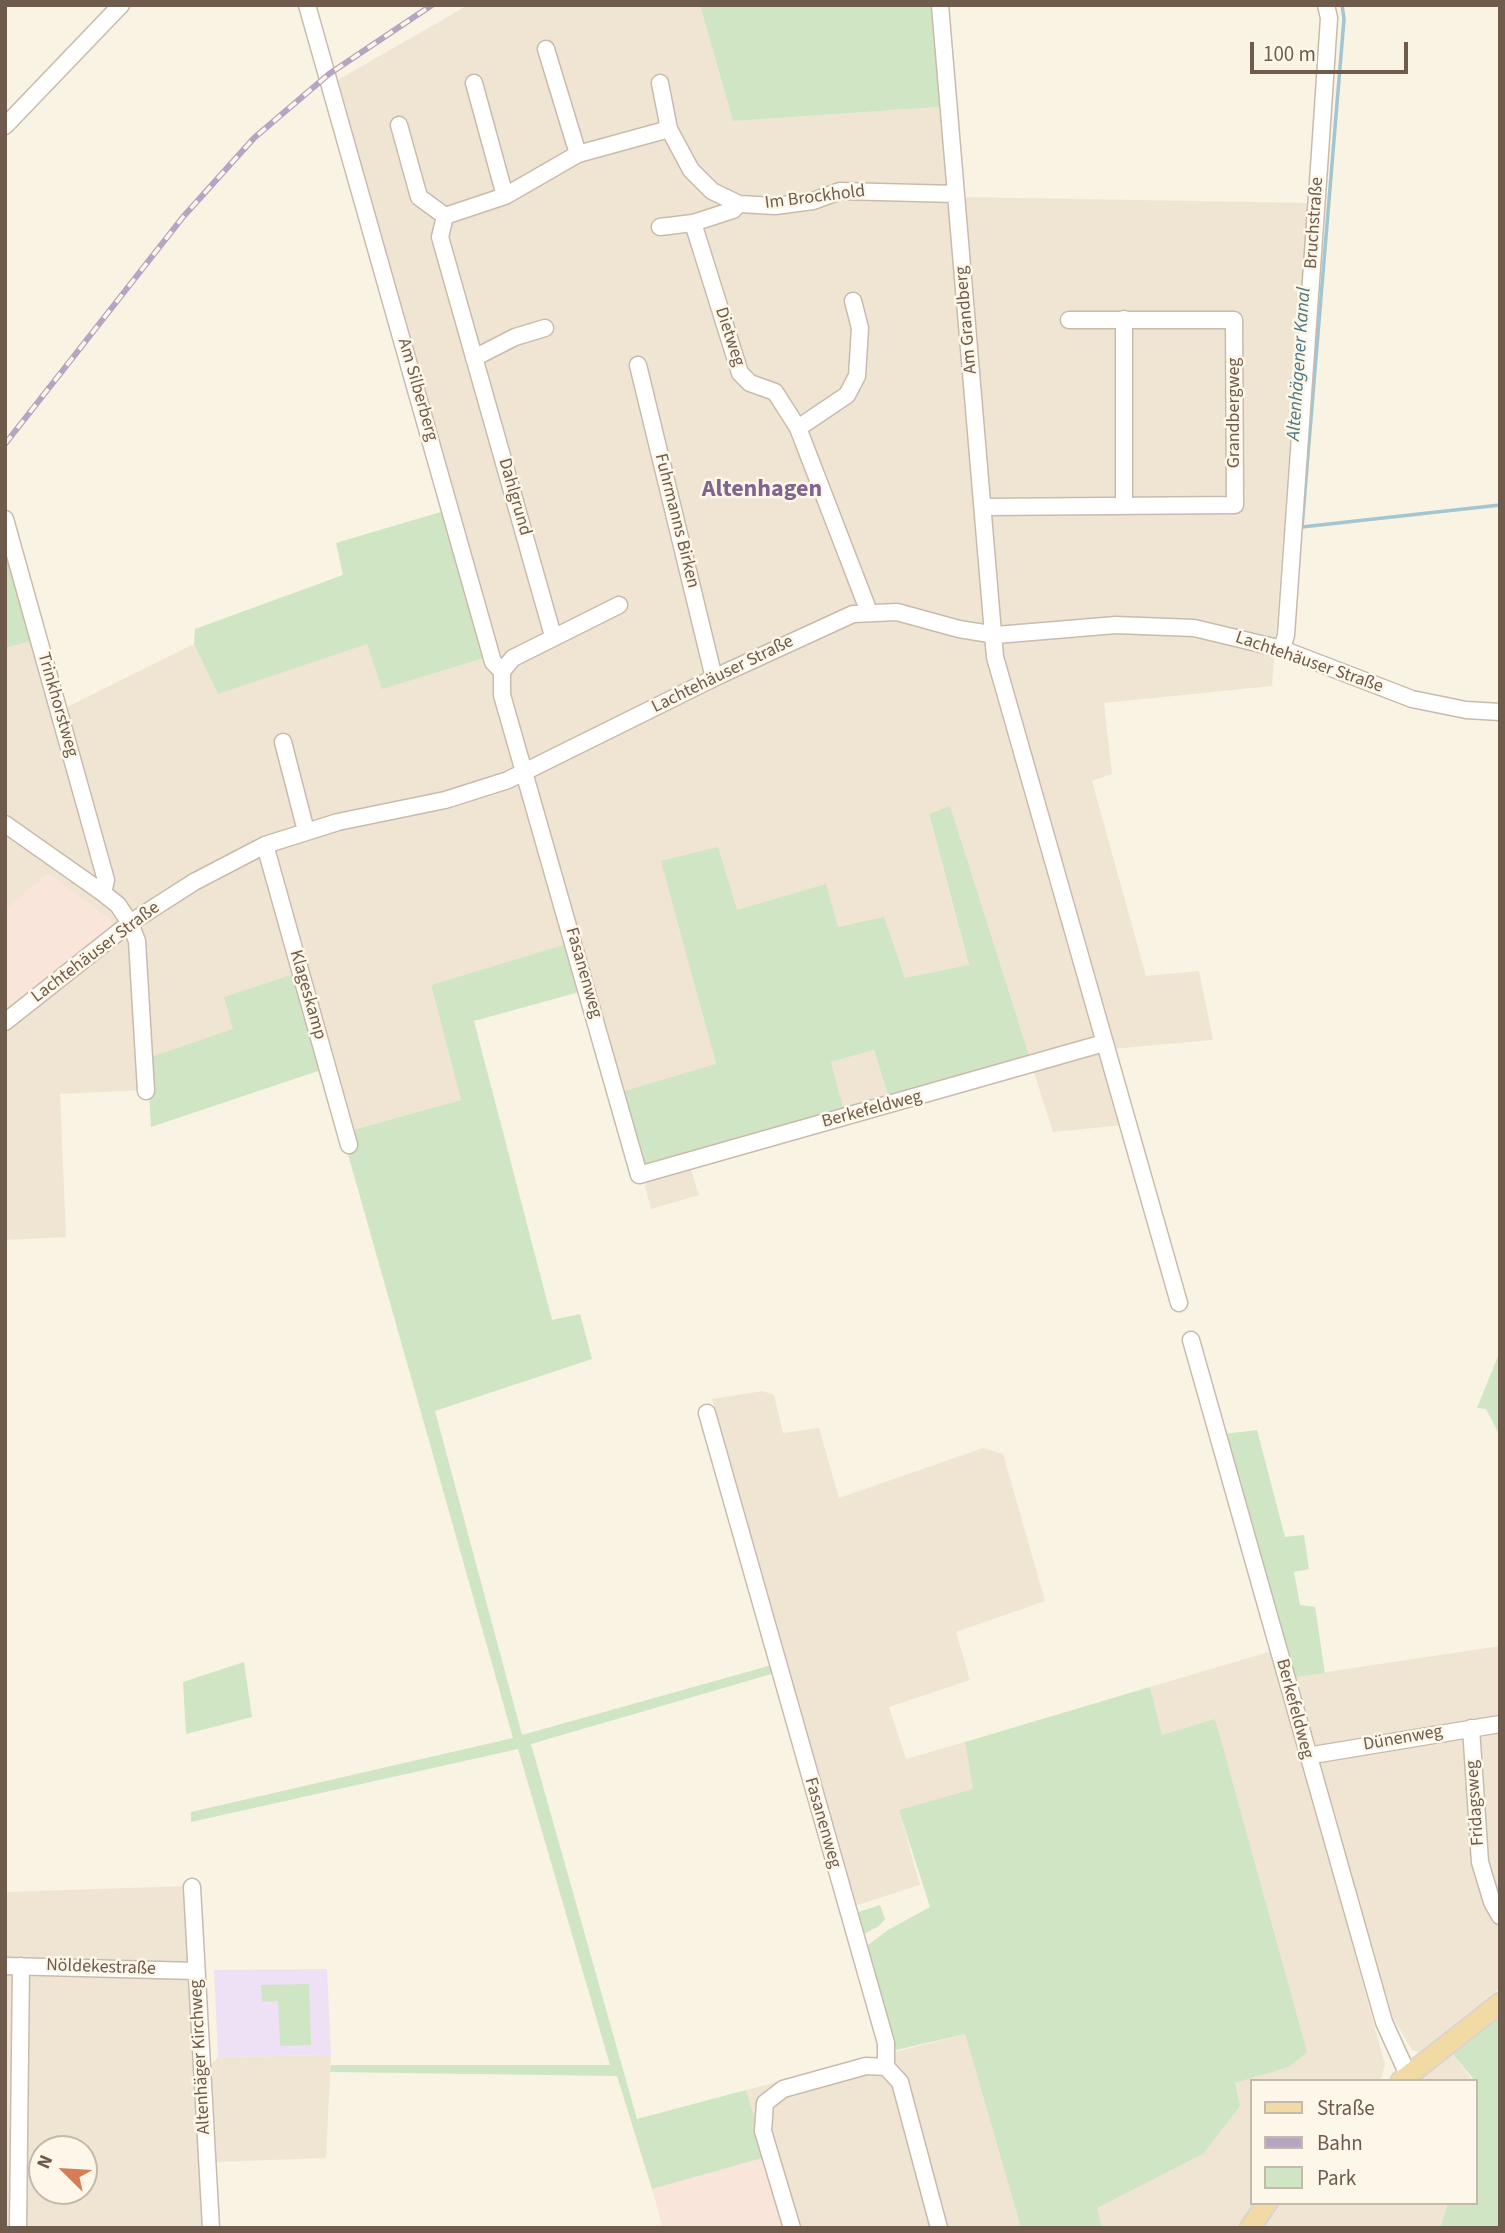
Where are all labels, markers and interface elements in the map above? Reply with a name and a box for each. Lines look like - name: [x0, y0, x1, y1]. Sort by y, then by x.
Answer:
- scale bar: [1253, 28, 1410, 72]
- text: 100 m: [1263, 39, 1316, 69]
- street label: Bruchstraße: [1301, 176, 1329, 270]
- street label: Im Brockhold: [764, 181, 866, 215]
- street label: Am Grandberg: [952, 265, 982, 375]
- water label: Altenhägener Kanal: [1283, 287, 1317, 441]
- street label: Dietweg: [709, 305, 749, 369]
- street label: Am Silberberg: [392, 336, 442, 444]
- street label: Grandbergweg: [1224, 358, 1246, 468]
- street label: Fuhrmanns Birken: [649, 451, 703, 591]
- street label: Dahlgrund: [493, 456, 535, 538]
- district label: Altenhagen: [702, 477, 822, 505]
- street label: Lachtehäuser Straße: [1232, 628, 1386, 698]
- street label: Lachtehäuser Straße: [649, 631, 797, 719]
- street label: Trinkhorstweg: [32, 650, 82, 760]
- street label: Lachtehäuser Straße: [28, 898, 164, 1008]
- street label: Fasanenweg: [560, 925, 606, 1021]
- street label: Klageskamp: [284, 948, 330, 1042]
- street label: Berkefeldweg: [820, 1086, 924, 1134]
- street label: Berkefeldweg: [1270, 1657, 1318, 1761]
- street label: Dünenweg: [1362, 1721, 1444, 1757]
- street label: Fridagsweg: [1462, 1760, 1490, 1846]
- street label: Fasanenweg: [799, 1775, 845, 1871]
- street label: Nöldekestraße: [46, 1955, 156, 1981]
- street label: Altenhäger Kirchweg: [186, 1979, 216, 2135]
- legend: [1250, 2079, 1477, 2205]
- text: Straße: [1317, 2093, 1375, 2123]
- text: Bahn: [1317, 2128, 1363, 2158]
- north arrow: [28, 2135, 98, 2205]
- text: N: [30, 2151, 60, 2173]
- text: Park: [1317, 2163, 1356, 2193]

